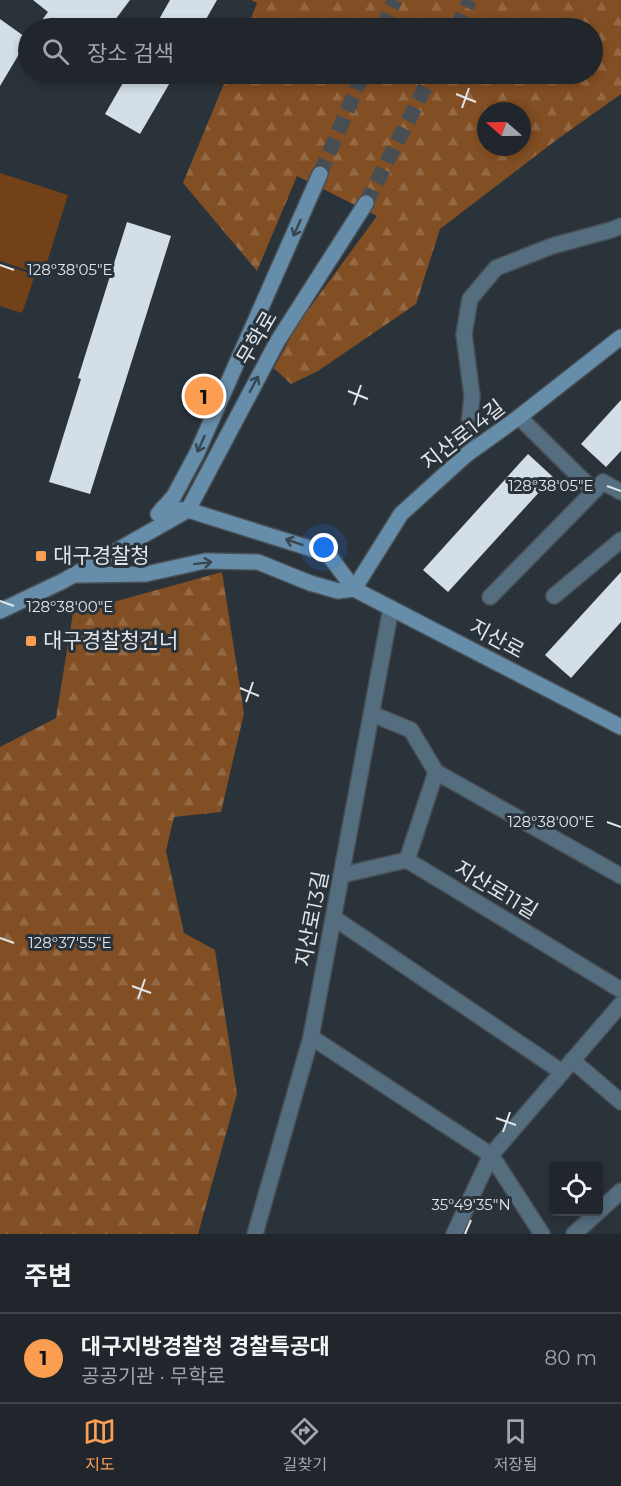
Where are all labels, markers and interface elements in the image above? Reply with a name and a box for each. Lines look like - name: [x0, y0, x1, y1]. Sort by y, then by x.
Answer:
- search box: [18, 18, 603, 84]
- icon: search: [39, 35, 72, 68]
- text: 장소 검색: [87, 40, 174, 67]
- north arrow: [477, 102, 531, 156]
- one-way arrow: [290, 218, 302, 236]
- text: 128°38'05"E: [27, 260, 113, 279]
- street label: 무학로: [231, 306, 282, 369]
- pin: 1: [184, 374, 224, 418]
- one-way arrow: [249, 375, 261, 393]
- street label: 지산로14길: [416, 394, 509, 475]
- one-way arrow: [195, 435, 206, 453]
- text: 128°38'05"E: [508, 476, 594, 495]
- your location: [309, 533, 338, 562]
- one-way arrow: [285, 536, 304, 547]
- place label: 대구경찰청: [53, 543, 150, 568]
- marker: 대구경찰청: [34, 549, 48, 563]
- one-way arrow: [193, 557, 212, 568]
- text: 128°38'00"E: [27, 597, 113, 616]
- street label: 지산로: [466, 614, 529, 663]
- place label: 대구경찰청건너: [43, 628, 178, 653]
- marker: 대구경찰청건너: [24, 634, 38, 648]
- text: 128°38'00"E: [508, 812, 594, 831]
- street label: 지산로11길: [450, 855, 542, 924]
- street label: 지산로13길: [290, 869, 333, 969]
- text: 128°37'55"E: [28, 933, 112, 952]
- map controls: [549, 1162, 603, 1216]
- button: locate: [549, 1162, 603, 1216]
- text: 35°49'35"N: [431, 1195, 511, 1214]
- text: 주변: [24, 1260, 72, 1292]
- text: 대구지방경찰청 경찰특공대: [81, 1333, 330, 1360]
- text: 1: [40, 1346, 47, 1370]
- text: 80 m: [545, 1346, 597, 1370]
- text: 공공기관 · 무학로: [81, 1364, 225, 1388]
- tab: 지도: [83, 1415, 116, 1475]
- tab: 길찾기: [283, 1415, 327, 1475]
- tab: 저장됨: [494, 1415, 538, 1475]

